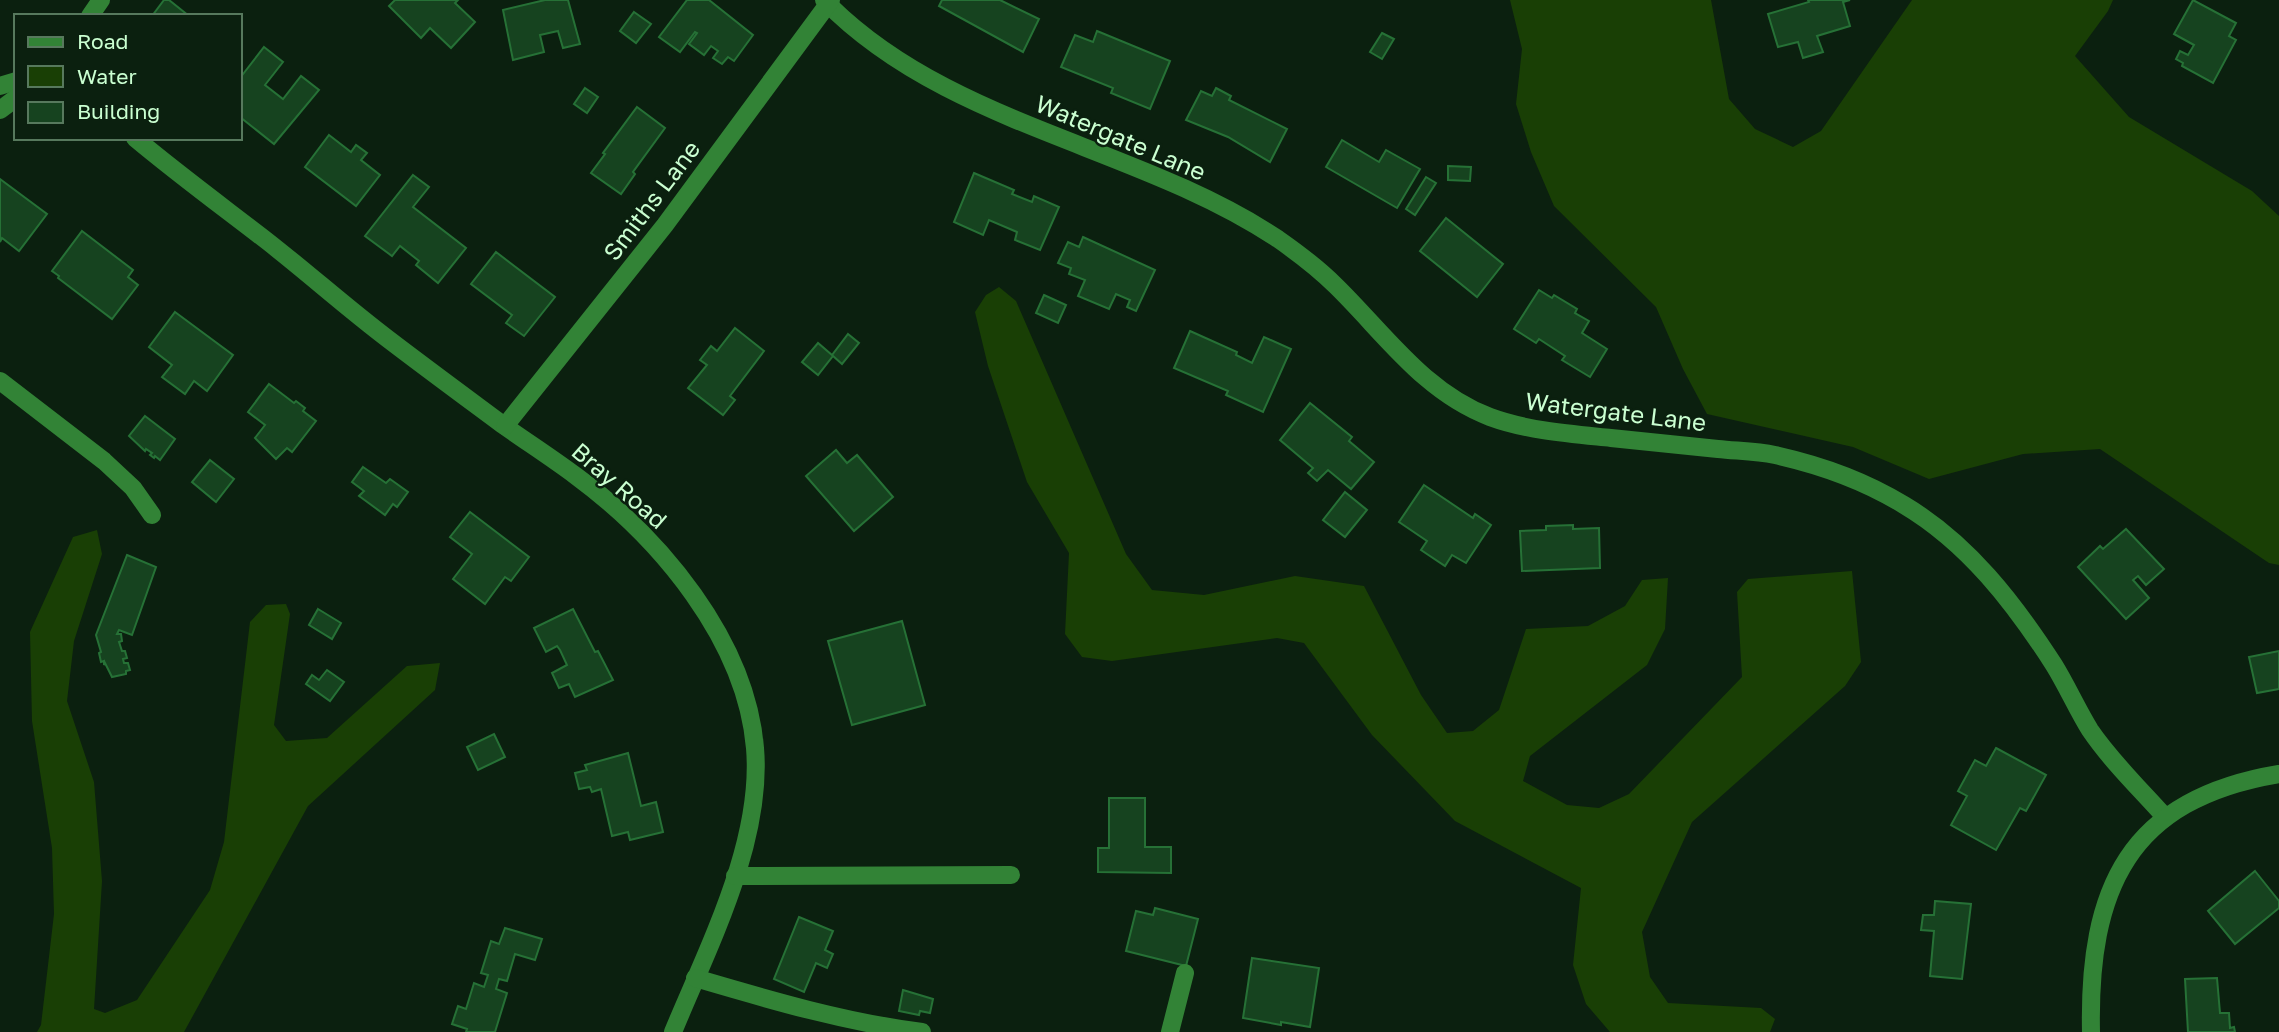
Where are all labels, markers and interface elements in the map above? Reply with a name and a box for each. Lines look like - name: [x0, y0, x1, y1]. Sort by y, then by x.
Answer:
- legend: [14, 14, 242, 140]
- text: Road: [77, 28, 128, 54]
- text: Water: [77, 63, 137, 89]
- street label: Watergate Lane: [1032, 88, 1210, 186]
- text: Building: [77, 98, 160, 124]
- street label: Smiths Lane: [597, 134, 705, 266]
- street label: Watergate Lane: [1524, 386, 1708, 436]
- street label: Bray Road: [567, 436, 673, 534]

